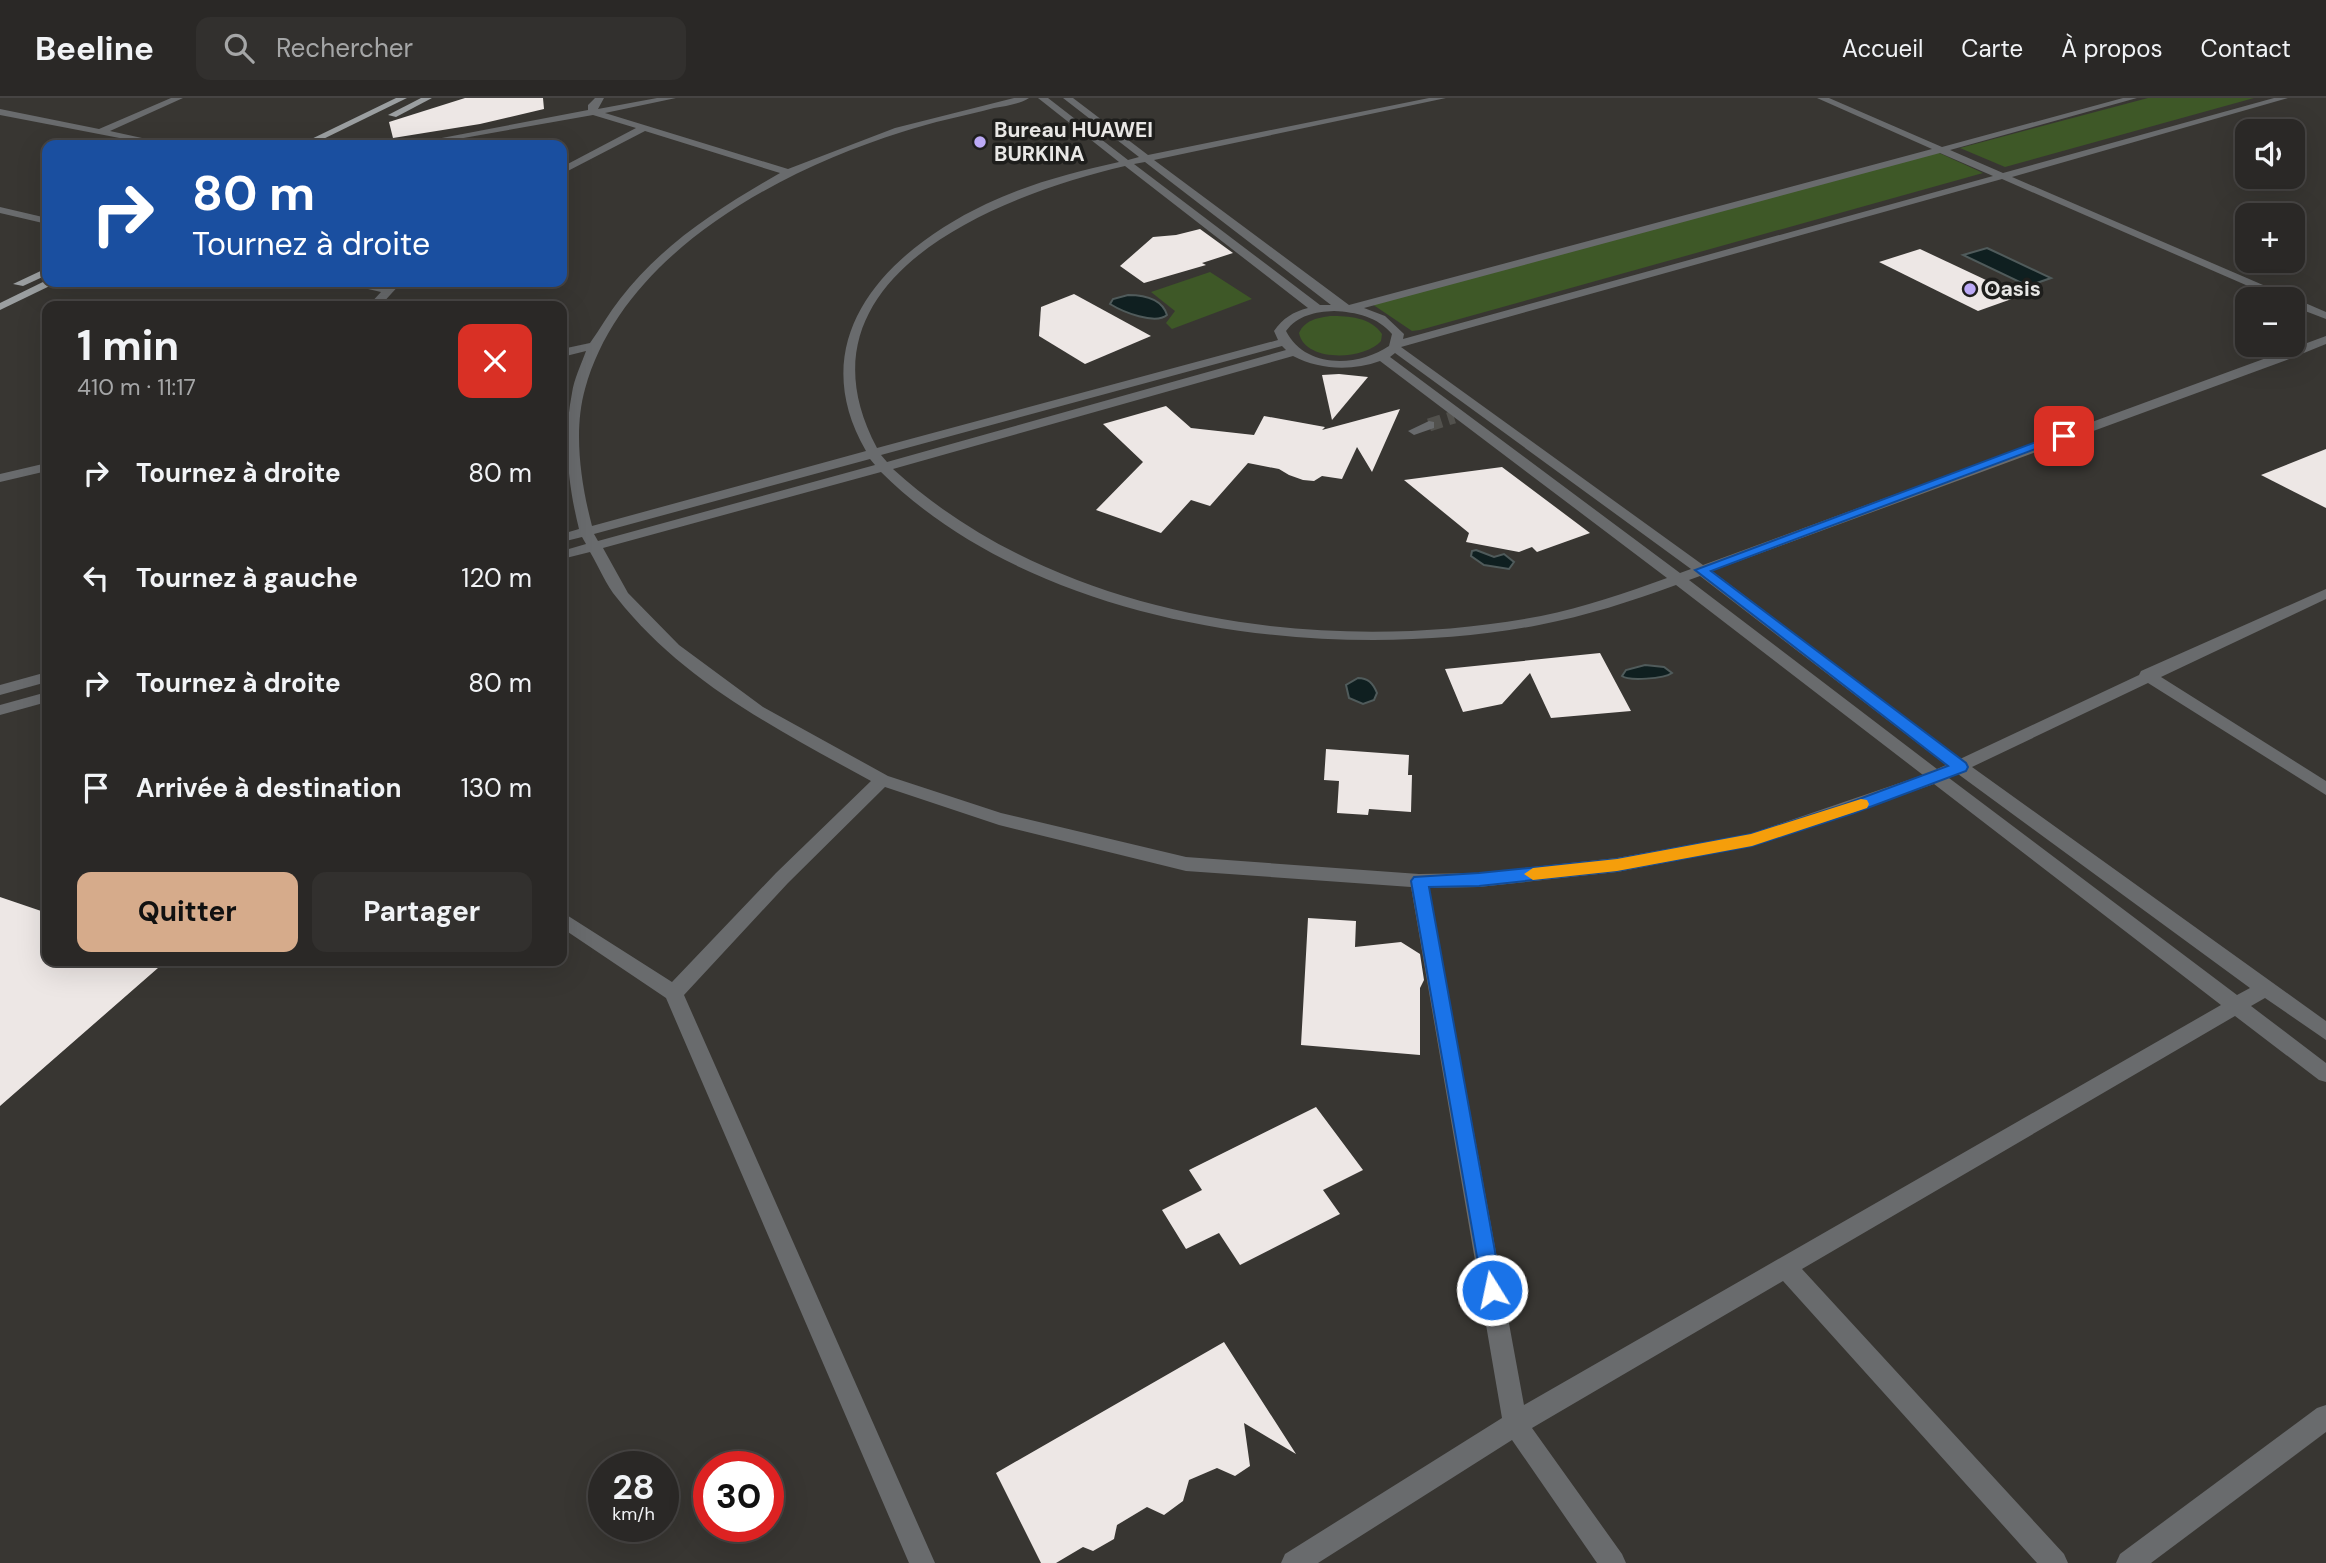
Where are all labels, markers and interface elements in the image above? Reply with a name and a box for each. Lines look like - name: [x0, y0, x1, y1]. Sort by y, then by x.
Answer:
- search box: [196, 17, 686, 80]
- text: Beeline: [35, 27, 154, 70]
- icon: search: [220, 29, 258, 67]
- text: Rechercher: [276, 31, 413, 65]
- text: Accueil: [1842, 33, 1923, 64]
- text: Carte: [1961, 33, 2023, 64]
- text: À propos: [2061, 33, 2163, 64]
- text: Contact: [2201, 33, 2291, 64]
- place label: Bureau HUAWEI BURKINA: [994, 116, 1153, 168]
- map controls: [2235, 119, 2305, 357]
- button: sound: [2235, 119, 2305, 189]
- marker: Bureau HUAWEI BURKINA: [972, 134, 988, 150]
- text: 80 m: [192, 161, 315, 225]
- icon: right: [77, 168, 168, 259]
- button: +: [2235, 203, 2305, 273]
- text: Tournez à droite: [192, 223, 430, 265]
- place label: Oasis: [1984, 275, 2041, 303]
- marker: Oasis: [1962, 281, 1978, 297]
- button: −: [2235, 287, 2305, 357]
- text: 1 min: [77, 318, 179, 373]
- button: close: [458, 324, 532, 398]
- text: 410 m · 11:17: [77, 372, 196, 402]
- pin: [2034, 406, 2094, 466]
- icon: arrive: [2045, 417, 2083, 455]
- icon: right: [77, 454, 115, 492]
- text: Tournez à droite: [136, 456, 341, 490]
- text: 80 m: [468, 456, 532, 490]
- icon: left: [77, 559, 115, 597]
- text: Tournez à gauche: [136, 561, 358, 595]
- text: 120 m: [461, 561, 532, 595]
- icon: right: [77, 664, 115, 702]
- text: Tournez à droite: [136, 666, 341, 700]
- text: 80 m: [468, 666, 532, 700]
- icon: arrive: [77, 769, 115, 807]
- text: Arrivée à destination: [136, 771, 402, 805]
- text: 130 m: [461, 771, 532, 805]
- button: Quitter: [77, 872, 298, 952]
- button: Partager: [312, 872, 532, 952]
- position arrow: [1455, 1253, 1529, 1327]
- speed limit sign: 30: [693, 1451, 784, 1542]
- text: 28: [612, 1464, 655, 1510]
- text: km/h: [612, 1502, 655, 1526]

